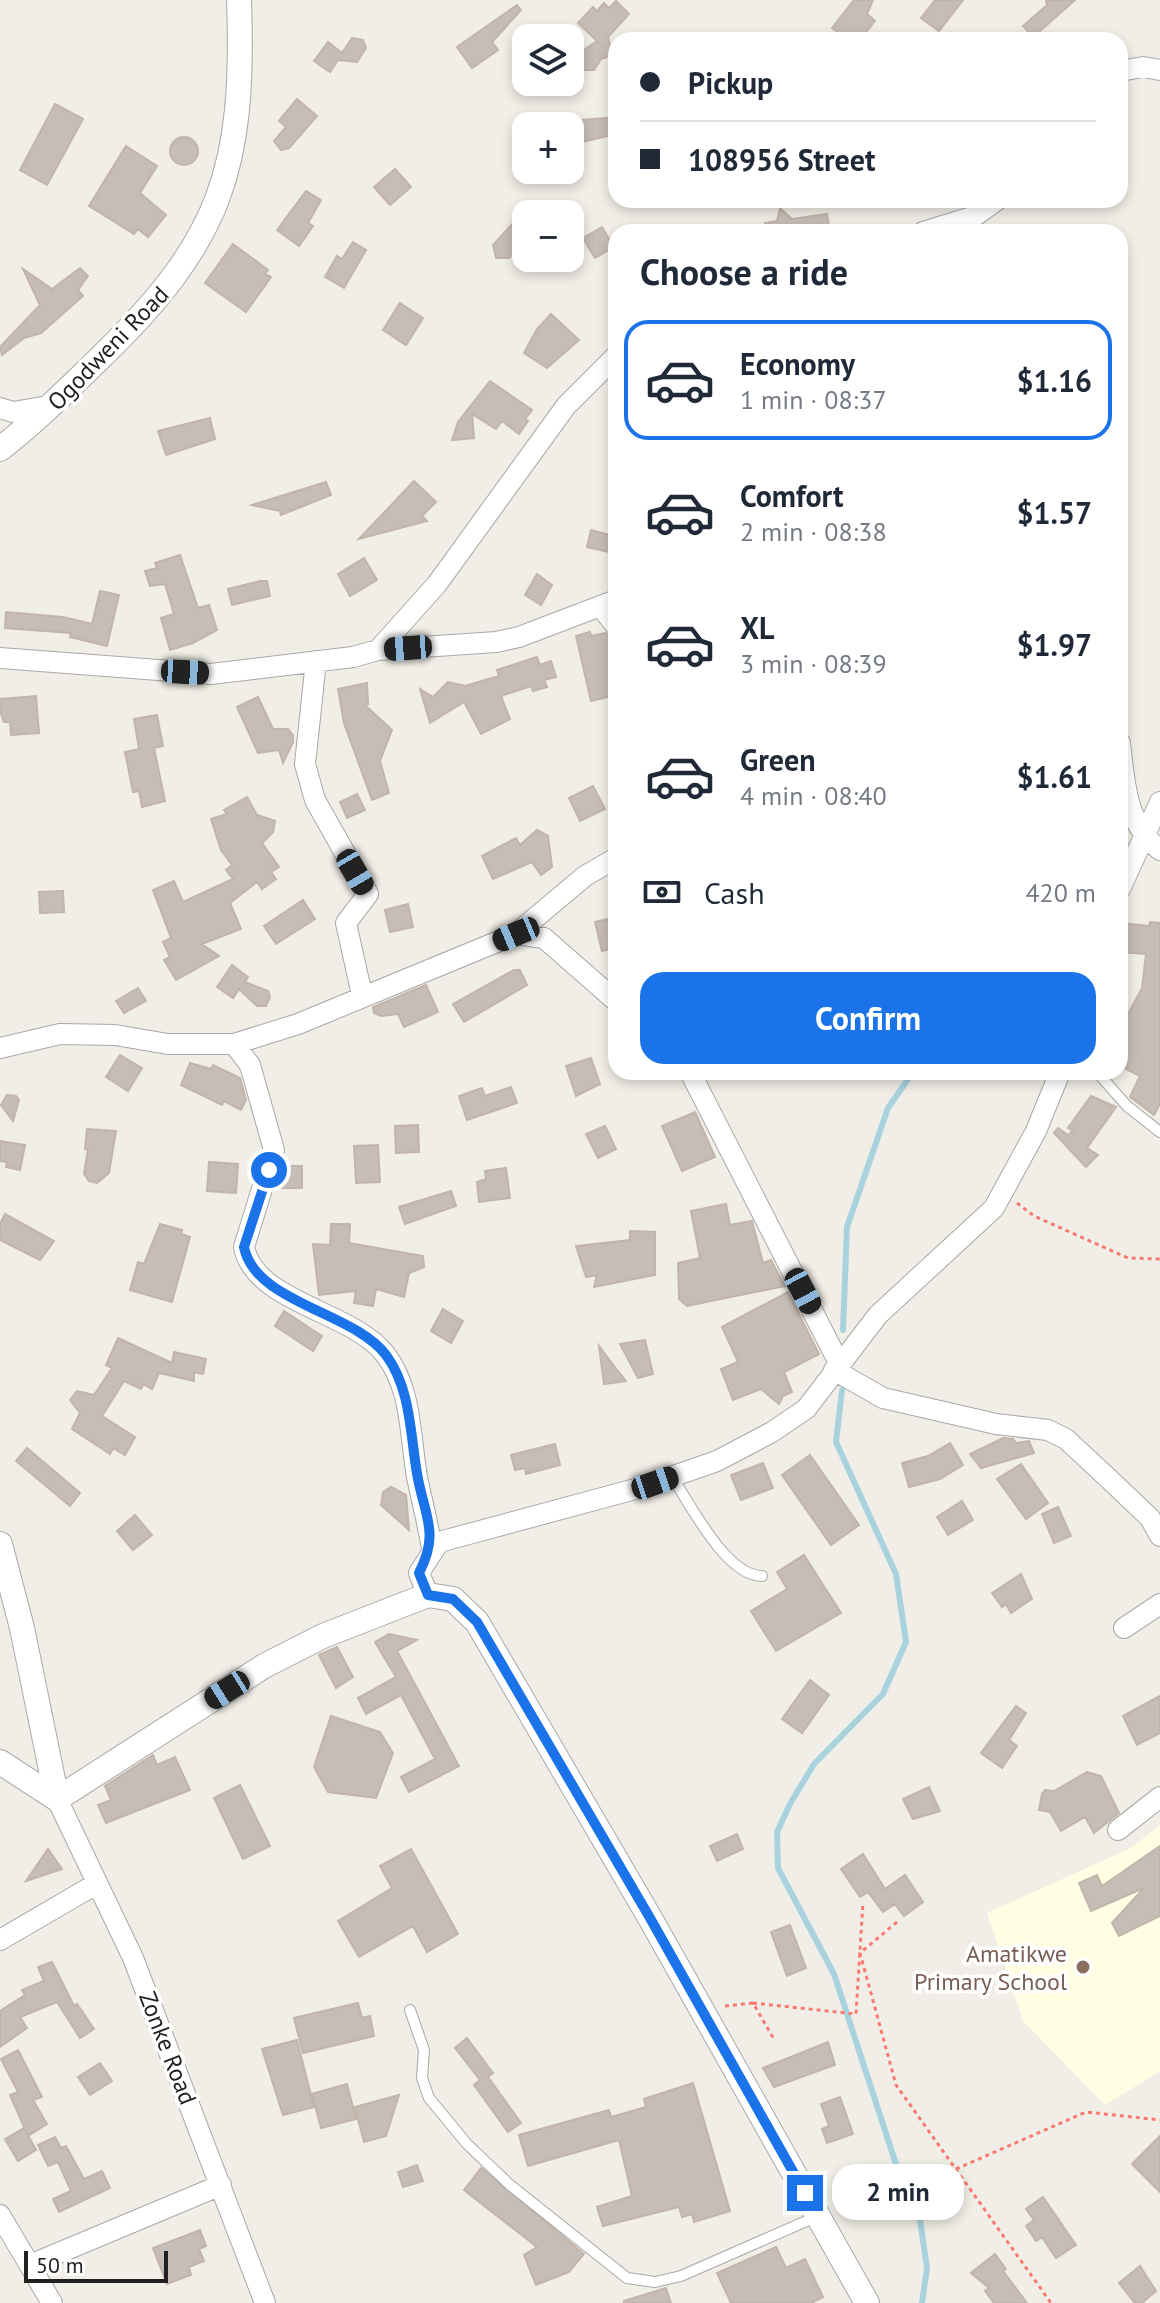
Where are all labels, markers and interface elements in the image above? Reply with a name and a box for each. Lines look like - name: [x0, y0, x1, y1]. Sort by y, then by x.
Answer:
- map controls: [512, 24, 584, 272]
- button: layers: [512, 24, 584, 96]
- text: Pickup: [688, 63, 773, 102]
- button: +: [512, 112, 584, 184]
- text: 108956 Street: [688, 140, 875, 179]
- button: −: [512, 200, 584, 272]
- text: Choose a ride: [640, 248, 848, 295]
- street label: Ogodweni Road: [41, 279, 175, 417]
- icon: car: [644, 344, 716, 416]
- text: Economy: [740, 344, 855, 383]
- text: $1.16: [1017, 361, 1092, 400]
- text: 1 min · 08:37: [740, 383, 887, 416]
- icon: car: [644, 476, 716, 548]
- text: Comfort: [740, 476, 843, 515]
- text: $1.57: [1017, 493, 1092, 532]
- text: 2 min · 08:38: [740, 515, 887, 548]
- icon: car: [644, 608, 716, 680]
- text: XL: [740, 608, 774, 647]
- text: $1.97: [1017, 625, 1092, 664]
- car: [383, 634, 433, 662]
- text: 3 min · 08:39: [740, 647, 887, 680]
- car: [160, 659, 210, 685]
- icon: car: [644, 740, 716, 812]
- text: Green: [740, 740, 815, 779]
- text: $1.61: [1017, 757, 1092, 796]
- text: 4 min · 08:40: [740, 779, 887, 812]
- car: [333, 845, 377, 899]
- icon: cash: [640, 870, 684, 914]
- text: Cash: [704, 873, 765, 912]
- text: 420 m: [1025, 876, 1096, 909]
- car: [489, 914, 543, 954]
- button: Confirm: [640, 972, 1096, 1064]
- route start: [251, 1152, 287, 1188]
- car: [781, 1264, 825, 1318]
- car: [628, 1464, 682, 1502]
- car: [200, 1667, 254, 1713]
- place label: Amatikwe Primary School: [914, 1938, 1067, 1997]
- marker: Amatikwe Primary School: [1074, 1958, 1092, 1976]
- street label: Zonke Road: [132, 1987, 204, 2109]
- callout: 2 min: [833, 2165, 965, 2221]
- route end: [787, 2175, 823, 2211]
- text: 2 min: [866, 2175, 930, 2208]
- scale bar: [24, 2247, 168, 2283]
- text: 50 m: [36, 2251, 84, 2279]

